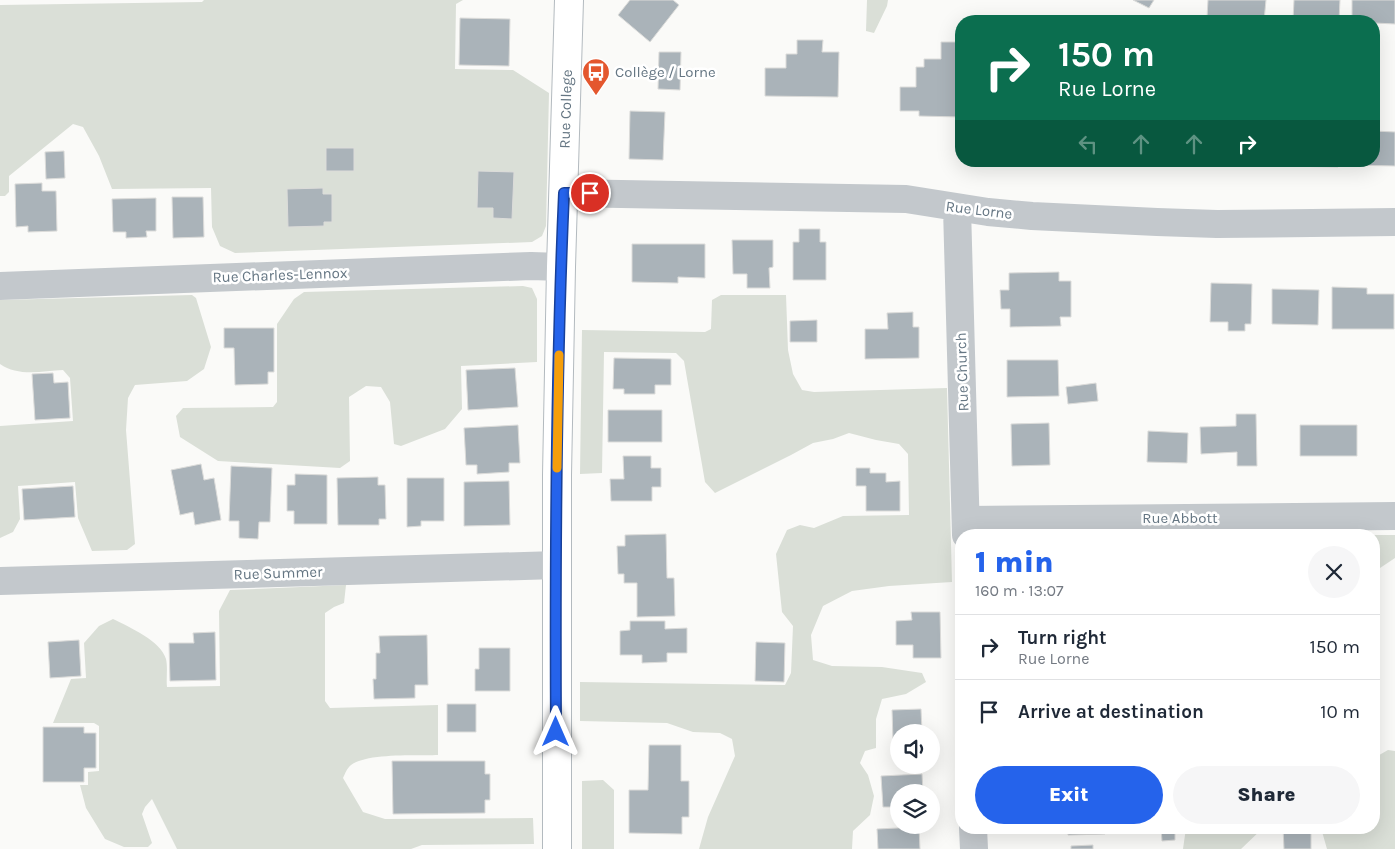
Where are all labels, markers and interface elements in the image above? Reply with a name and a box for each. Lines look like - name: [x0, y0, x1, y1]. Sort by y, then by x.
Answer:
- text: 150 m: [1058, 34, 1155, 75]
- icon: right: [975, 35, 1040, 100]
- bus stop icon: Collège / Lorne: [581, 57, 611, 96]
- place label: Collège / Lorne: [615, 63, 716, 81]
- street label: Rue College: [556, 69, 576, 149]
- text: Rue Lorne: [1058, 76, 1156, 102]
- icon: left: [1074, 130, 1102, 158]
- icon: ahead: [1127, 130, 1155, 158]
- icon: ahead: [1180, 130, 1208, 158]
- icon: right: [1233, 130, 1261, 158]
- pin: [569, 172, 611, 214]
- icon: arrive: [576, 179, 604, 207]
- street label: Rue Lorne: [945, 197, 1013, 223]
- street label: Rue Charles-Lennox: [212, 264, 348, 286]
- street label: Rue Church: [952, 332, 972, 412]
- street label: Rue Abbott: [1142, 509, 1218, 527]
- text: 1 min: [975, 544, 1054, 580]
- button: close: [1308, 546, 1360, 598]
- street label: Rue Summer: [233, 562, 323, 584]
- text: 160 m · 13:07: [975, 581, 1064, 600]
- text: Turn right: [1018, 627, 1107, 649]
- icon: right: [975, 633, 1003, 661]
- text: 150 m: [1309, 636, 1360, 658]
- text: Rue Lorne: [1018, 649, 1089, 668]
- icon: arrive: [975, 698, 1003, 726]
- text: Arrive at destination: [1018, 701, 1204, 723]
- text: 10 m: [1320, 701, 1360, 723]
- position arrow: [529, 705, 581, 757]
- map controls: [890, 724, 940, 834]
- button: sound: [890, 724, 940, 774]
- button: Exit: [975, 766, 1163, 824]
- button: Share: [1173, 766, 1360, 824]
- button: layers: [890, 784, 940, 834]

